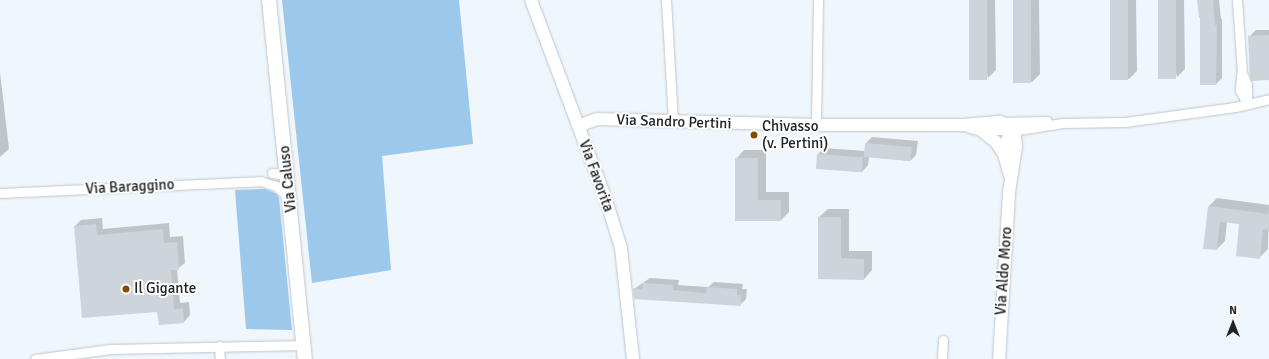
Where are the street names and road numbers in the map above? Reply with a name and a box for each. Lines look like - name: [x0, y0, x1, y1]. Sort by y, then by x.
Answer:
- street label: Via Sandro Pertini: [616, 111, 732, 133]
- street label: Via Favorita: [575, 138, 617, 214]
- street label: Via Caluso: [276, 145, 300, 213]
- street label: Via Baraggino: [85, 176, 175, 198]
- street label: Via Aldo Moro: [992, 226, 1016, 316]

